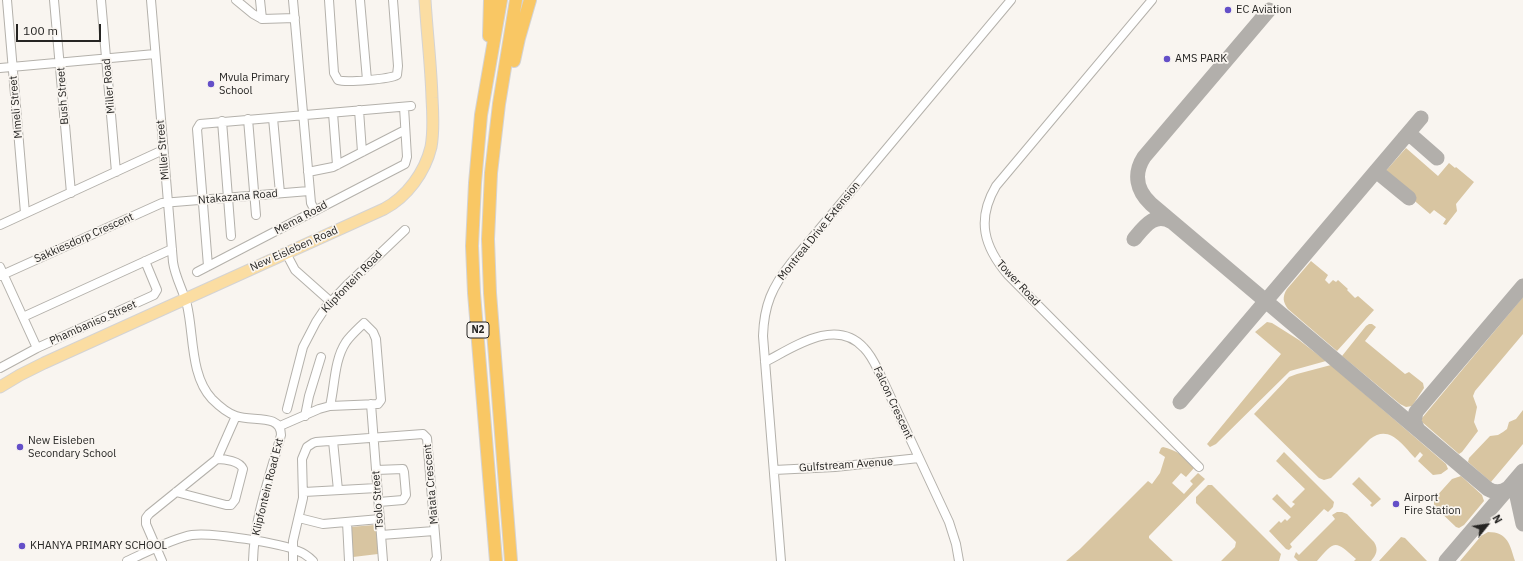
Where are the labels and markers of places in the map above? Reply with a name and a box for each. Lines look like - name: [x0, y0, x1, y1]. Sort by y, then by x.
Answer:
- place label: EC Aviation: [1236, 3, 1292, 17]
- marker: EC Aviation: [1223, 5, 1233, 15]
- place label: AMS PARK: [1175, 52, 1227, 66]
- marker: AMS PARK: [1162, 54, 1172, 64]
- place label: Mvula Primary School: [219, 71, 290, 97]
- marker: Mvula Primary School: [206, 79, 216, 89]
- place label: New Eisleben Secondary School: [28, 434, 116, 460]
- marker: New Eisleben Secondary School: [15, 442, 25, 452]
- place label: Airport Fire Station: [1404, 491, 1461, 517]
- marker: Airport Fire Station: [1391, 499, 1401, 509]
- place label: KHANYA PRIMARY SCHOOL: [30, 539, 167, 553]
- marker: KHANYA PRIMARY SCHOOL: [17, 541, 27, 551]

